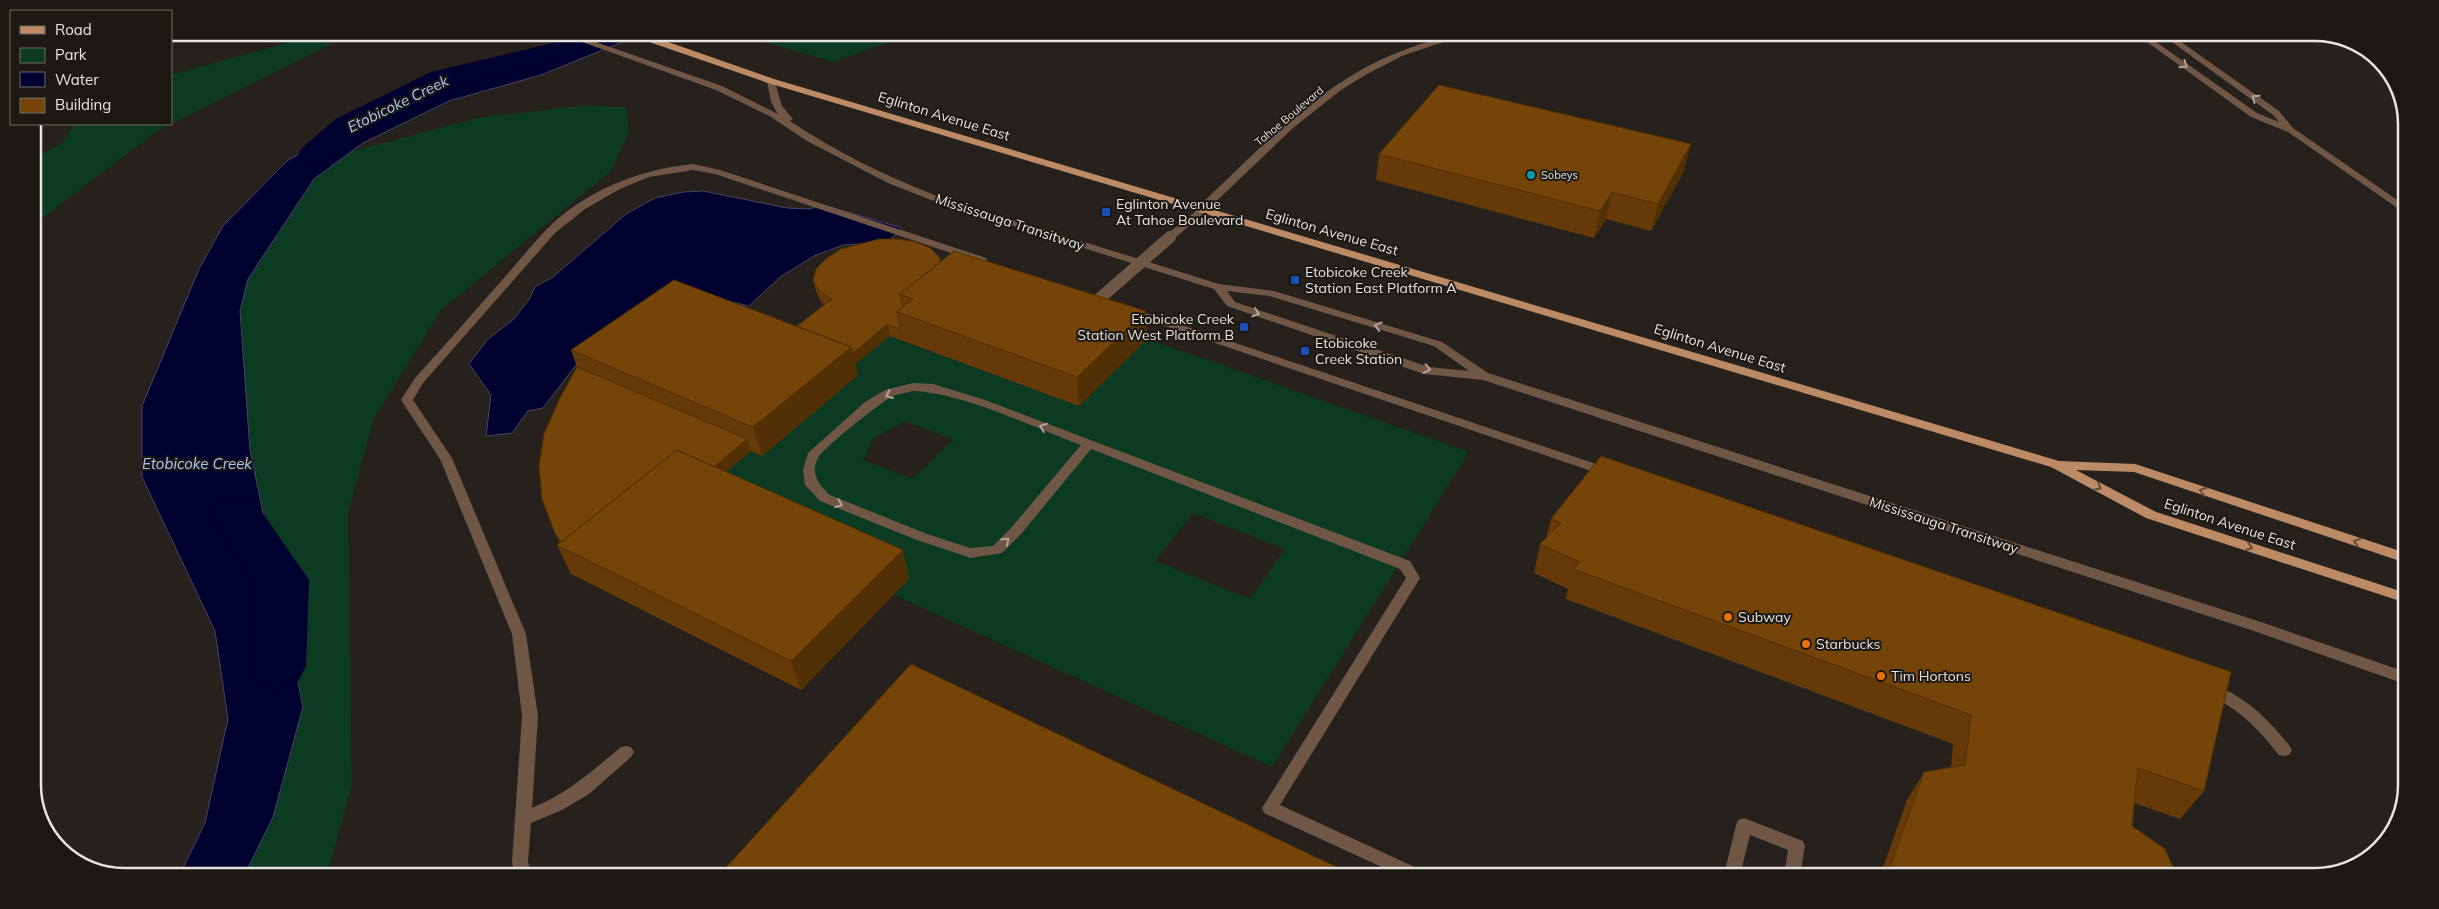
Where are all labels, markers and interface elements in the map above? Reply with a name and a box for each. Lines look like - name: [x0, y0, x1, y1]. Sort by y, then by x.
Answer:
- legend: [10, 10, 172, 125]
- text: Road: [55, 20, 92, 39]
- text: Park: [55, 45, 87, 64]
- one-way arrow: [2178, 59, 2188, 68]
- text: Water: [55, 70, 99, 89]
- water label: Etobicoke Creek: [344, 70, 453, 136]
- street label: Tahoe Boulevard: [1252, 83, 1326, 149]
- street label: Eglinton Avenue East: [876, 87, 1012, 145]
- text: Building: [55, 95, 111, 114]
- one-way arrow: [2251, 95, 2261, 104]
- place label: Sobeys: [1541, 168, 1578, 182]
- marker: Sobeys: [1525, 169, 1537, 181]
- street label: Mississauga Transitway: [933, 189, 1087, 255]
- place label: Eglinton Avenue At Tahoe Boulevard: [1116, 195, 1243, 229]
- street label: Eglinton Avenue East: [1264, 204, 1400, 260]
- marker: Eglinton Avenue At Tahoe Boulevard: [1100, 206, 1112, 218]
- place label: Etobicoke Creek Station East Platform A: [1305, 263, 1457, 297]
- marker: Etobicoke Creek Station East Platform A: [1289, 274, 1301, 286]
- one-way arrow: [1252, 307, 1260, 317]
- place label: Etobicoke Creek Station West Platform B: [1077, 310, 1235, 344]
- street label: Eglinton Avenue East: [1652, 319, 1788, 377]
- marker: Etobicoke Creek Station West Platform B: [1238, 321, 1250, 333]
- one-way arrow: [1374, 321, 1382, 331]
- place label: Etobicoke Creek Station: [1315, 334, 1402, 368]
- marker: Etobicoke Creek Station: [1299, 345, 1311, 357]
- one-way arrow: [1423, 364, 1432, 374]
- one-way arrow: [885, 388, 894, 398]
- one-way arrow: [1039, 423, 1048, 433]
- water label: Etobicoke Creek: [142, 454, 253, 473]
- one-way arrow: [2093, 481, 2102, 491]
- one-way arrow: [2199, 486, 2207, 496]
- street label: Mississauga Transitway: [1867, 492, 2021, 558]
- street label: Eglinton Avenue East: [2162, 494, 2298, 554]
- one-way arrow: [834, 498, 843, 508]
- one-way arrow: [2353, 537, 2362, 547]
- one-way arrow: [1000, 538, 1009, 547]
- one-way arrow: [2244, 541, 2252, 551]
- place label: Subway: [1738, 608, 1791, 626]
- marker: Subway: [1722, 611, 1734, 623]
- place label: Starbucks: [1816, 635, 1881, 653]
- marker: Starbucks: [1800, 638, 1812, 650]
- place label: Tim Hortons: [1891, 667, 1971, 685]
- marker: Tim Hortons: [1875, 670, 1887, 682]

